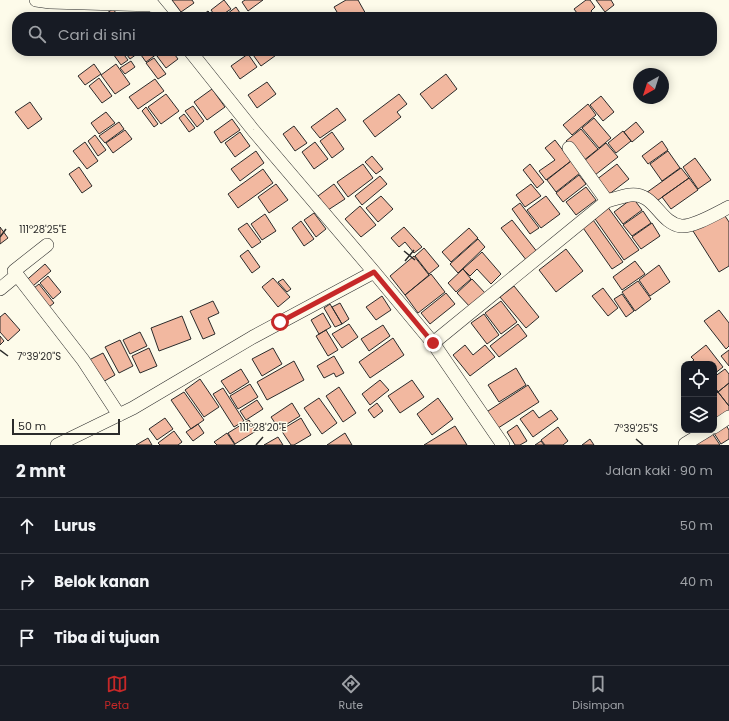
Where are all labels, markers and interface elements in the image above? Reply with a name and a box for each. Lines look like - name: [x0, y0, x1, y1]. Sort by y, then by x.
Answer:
- search box: [12, 12, 717, 56]
- icon: search: [26, 23, 48, 45]
- text: Cari di sini: [58, 24, 136, 45]
- north arrow: [633, 68, 669, 104]
- text: 111°28'25"E: [19, 222, 67, 237]
- route start: [271, 313, 289, 331]
- route end: [424, 334, 442, 352]
- text: 7°39'20"S: [17, 349, 61, 364]
- map controls: [681, 361, 717, 433]
- button: locate: [681, 361, 717, 397]
- button: layers: [681, 397, 717, 433]
- scale bar: [12, 417, 120, 436]
- text: 50 m: [18, 418, 46, 434]
- text: 111°28'20"E: [239, 420, 287, 435]
- text: 7°39'25"S: [614, 421, 658, 436]
- text: 2 mnt: [16, 459, 66, 483]
- text: Jalan kaki · 90 m: [605, 461, 713, 480]
- icon: ahead: [16, 515, 38, 537]
- text: Lurus: [54, 515, 96, 536]
- text: 50 m: [680, 516, 713, 535]
- icon: right: [16, 571, 38, 593]
- text: Belok kanan: [54, 571, 149, 592]
- text: 40 m: [680, 572, 713, 591]
- icon: arrive: [16, 627, 38, 649]
- text: Tiba di tujuan: [54, 627, 160, 648]
- tab: Peta: [105, 673, 129, 714]
- tab: Rute: [338, 673, 363, 714]
- tab: Disimpan: [572, 673, 624, 714]

